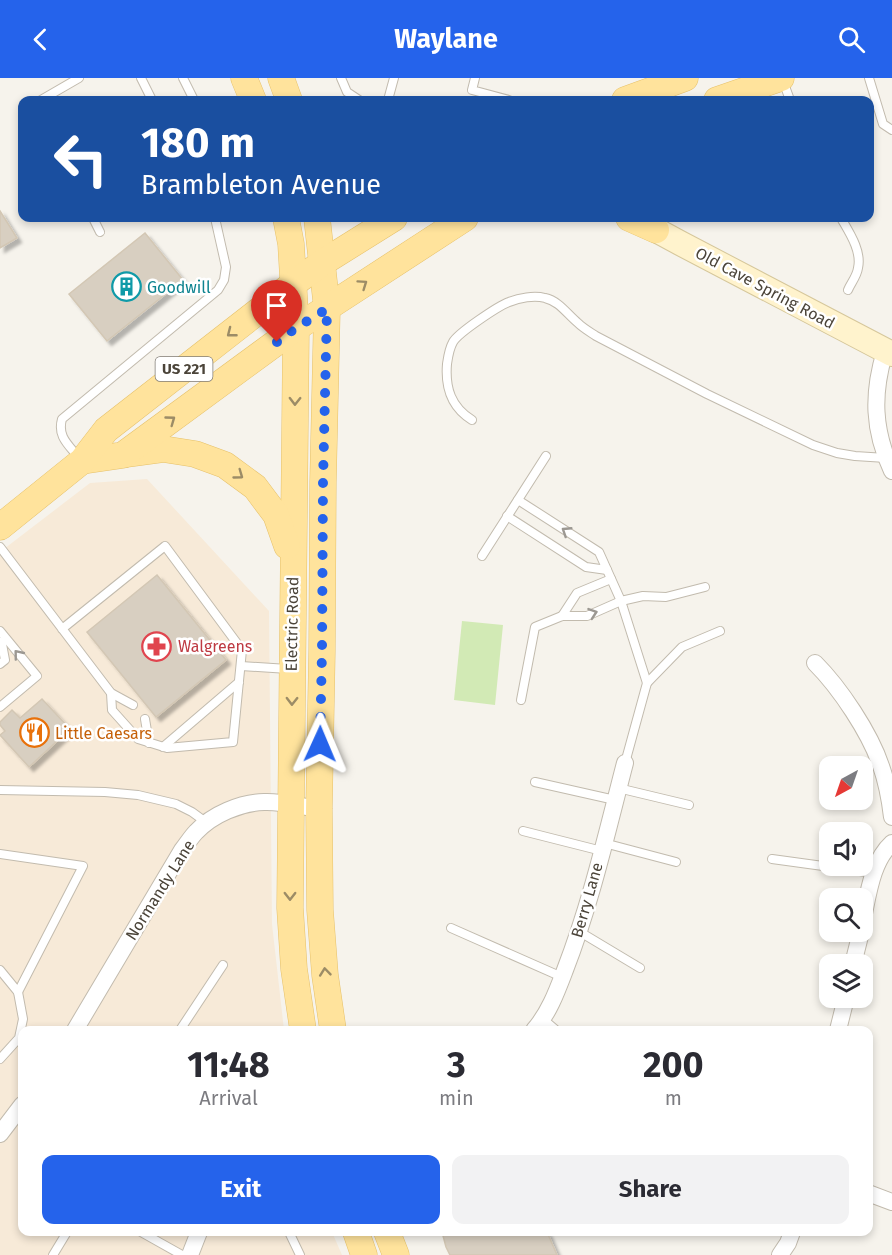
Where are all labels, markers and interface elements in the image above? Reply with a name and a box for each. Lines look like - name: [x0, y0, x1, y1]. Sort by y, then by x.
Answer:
- icon: back: [24, 23, 57, 56]
- text: Waylane: [394, 23, 498, 55]
- icon: search: [835, 23, 868, 56]
- text: 180 m: [141, 118, 255, 168]
- icon: left: [42, 120, 120, 198]
- text: Brambleton Avenue: [141, 169, 381, 201]
- street label: Old Cave Spring Road: [692, 243, 838, 333]
- building icon: Goodwill: [110, 271, 142, 303]
- place label: Goodwill: [147, 278, 211, 297]
- pin: [251, 280, 302, 342]
- one-way arrow: [356, 280, 367, 291]
- icon: arrive: [260, 289, 293, 322]
- one-way arrow: [227, 325, 238, 336]
- road number: US 221: [156, 357, 213, 381]
- one-way arrow: [289, 397, 301, 406]
- one-way arrow: [164, 416, 175, 427]
- one-way arrow: [232, 468, 243, 479]
- one-way arrow: [562, 528, 573, 539]
- street label: Electric Road: [282, 576, 302, 672]
- one-way arrow: [587, 607, 598, 620]
- pharmacy icon: Walgreens: [141, 630, 173, 662]
- place label: Walgreens: [178, 637, 252, 656]
- one-way arrow: [15, 650, 26, 661]
- one-way arrow: [285, 697, 298, 706]
- position arrow: [288, 712, 352, 776]
- restaurant icon: Little Caesars: [18, 717, 50, 749]
- place label: Little Caesars: [55, 724, 152, 743]
- north arrow: [819, 756, 873, 810]
- map controls: [819, 756, 873, 1008]
- button: sound: [819, 822, 873, 876]
- street label: Normandy Lane: [122, 836, 198, 944]
- street label: Berry Lane: [567, 860, 607, 940]
- button: search: [819, 888, 873, 942]
- one-way arrow: [284, 892, 296, 901]
- button: layers: [819, 954, 873, 1008]
- one-way arrow: [319, 968, 332, 977]
- text: 11:48: [187, 1043, 270, 1087]
- text: 3: [447, 1043, 466, 1087]
- text: 200: [643, 1043, 704, 1087]
- text: Arrival: [199, 1086, 258, 1110]
- text: min: [439, 1086, 474, 1110]
- text: m: [665, 1086, 682, 1110]
- button: Exit: [42, 1155, 440, 1224]
- button: Share: [452, 1155, 849, 1224]

